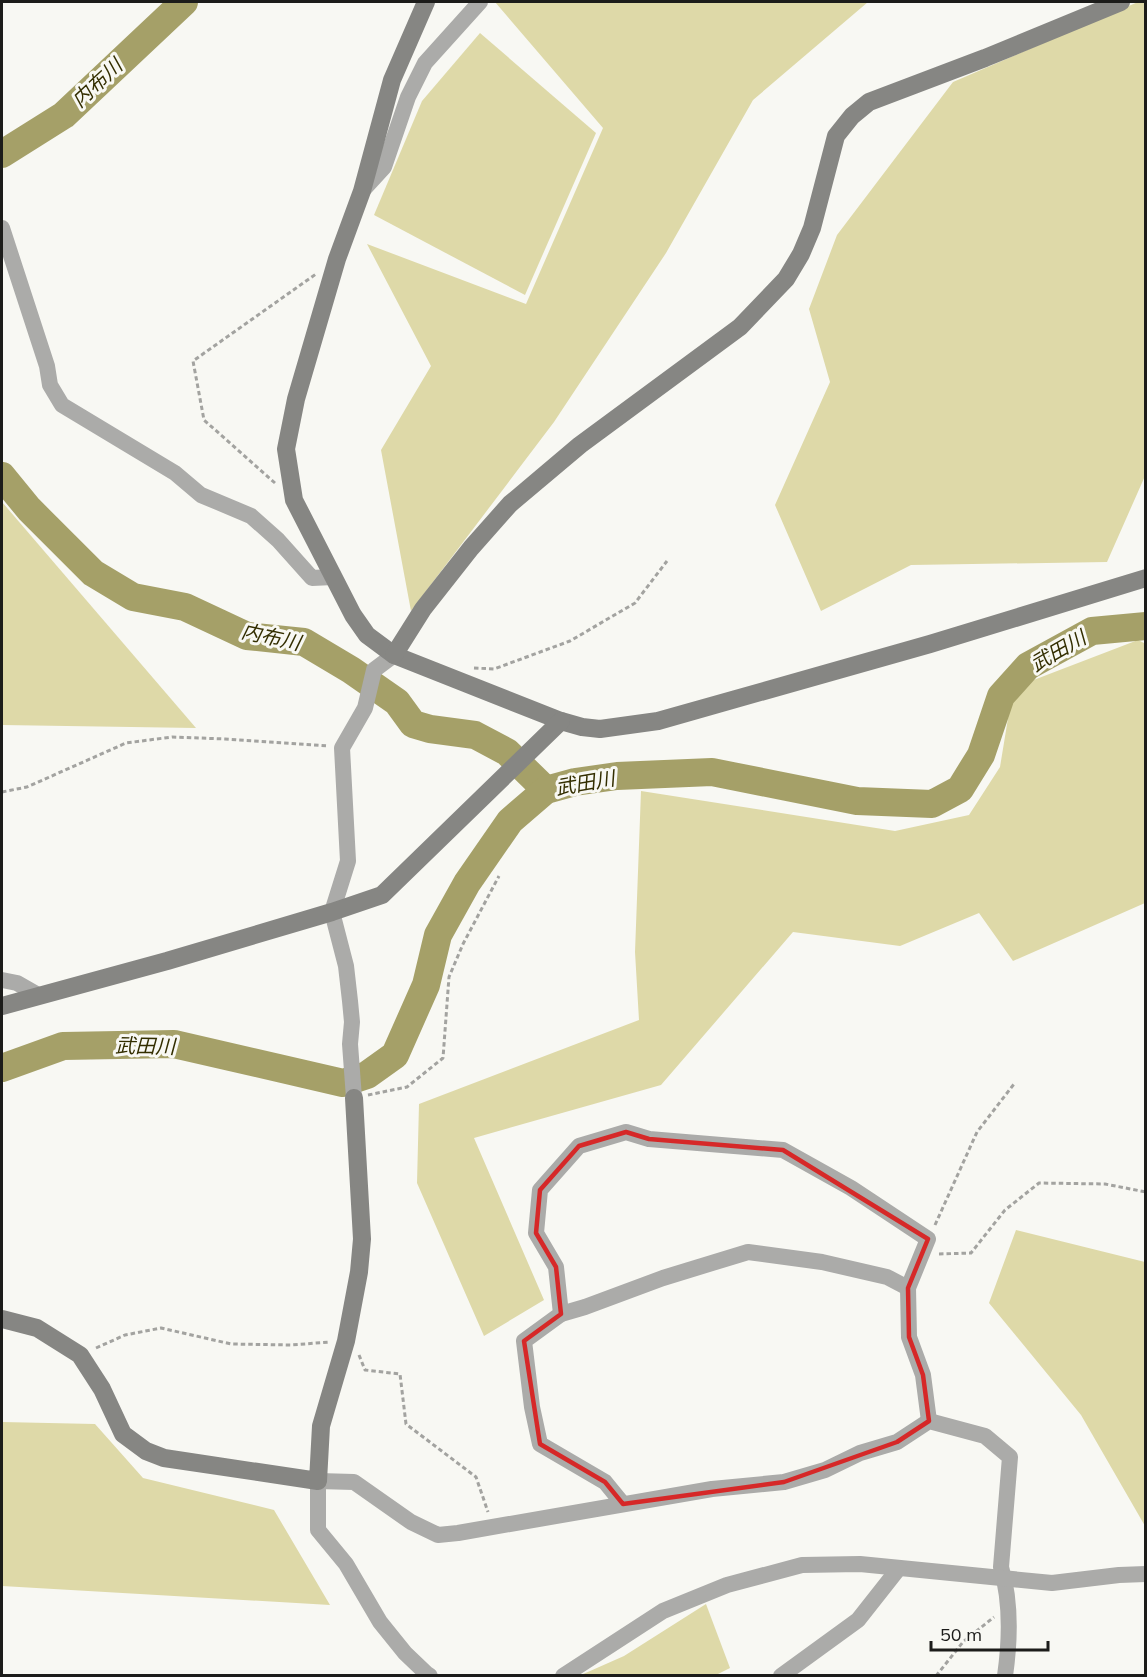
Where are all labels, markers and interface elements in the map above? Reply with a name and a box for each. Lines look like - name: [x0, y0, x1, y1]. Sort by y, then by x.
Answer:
- water label: 内布川: [66, 52, 129, 112]
- water label: 内布川: [239, 618, 305, 655]
- water label: 武田川: [1026, 624, 1092, 676]
- water label: 武田川: [553, 765, 619, 800]
- water label: 武田川: [115, 1032, 177, 1059]
- scale bar: [931, 1614, 1048, 1652]
- text: 50 m: [940, 1623, 982, 1646]

